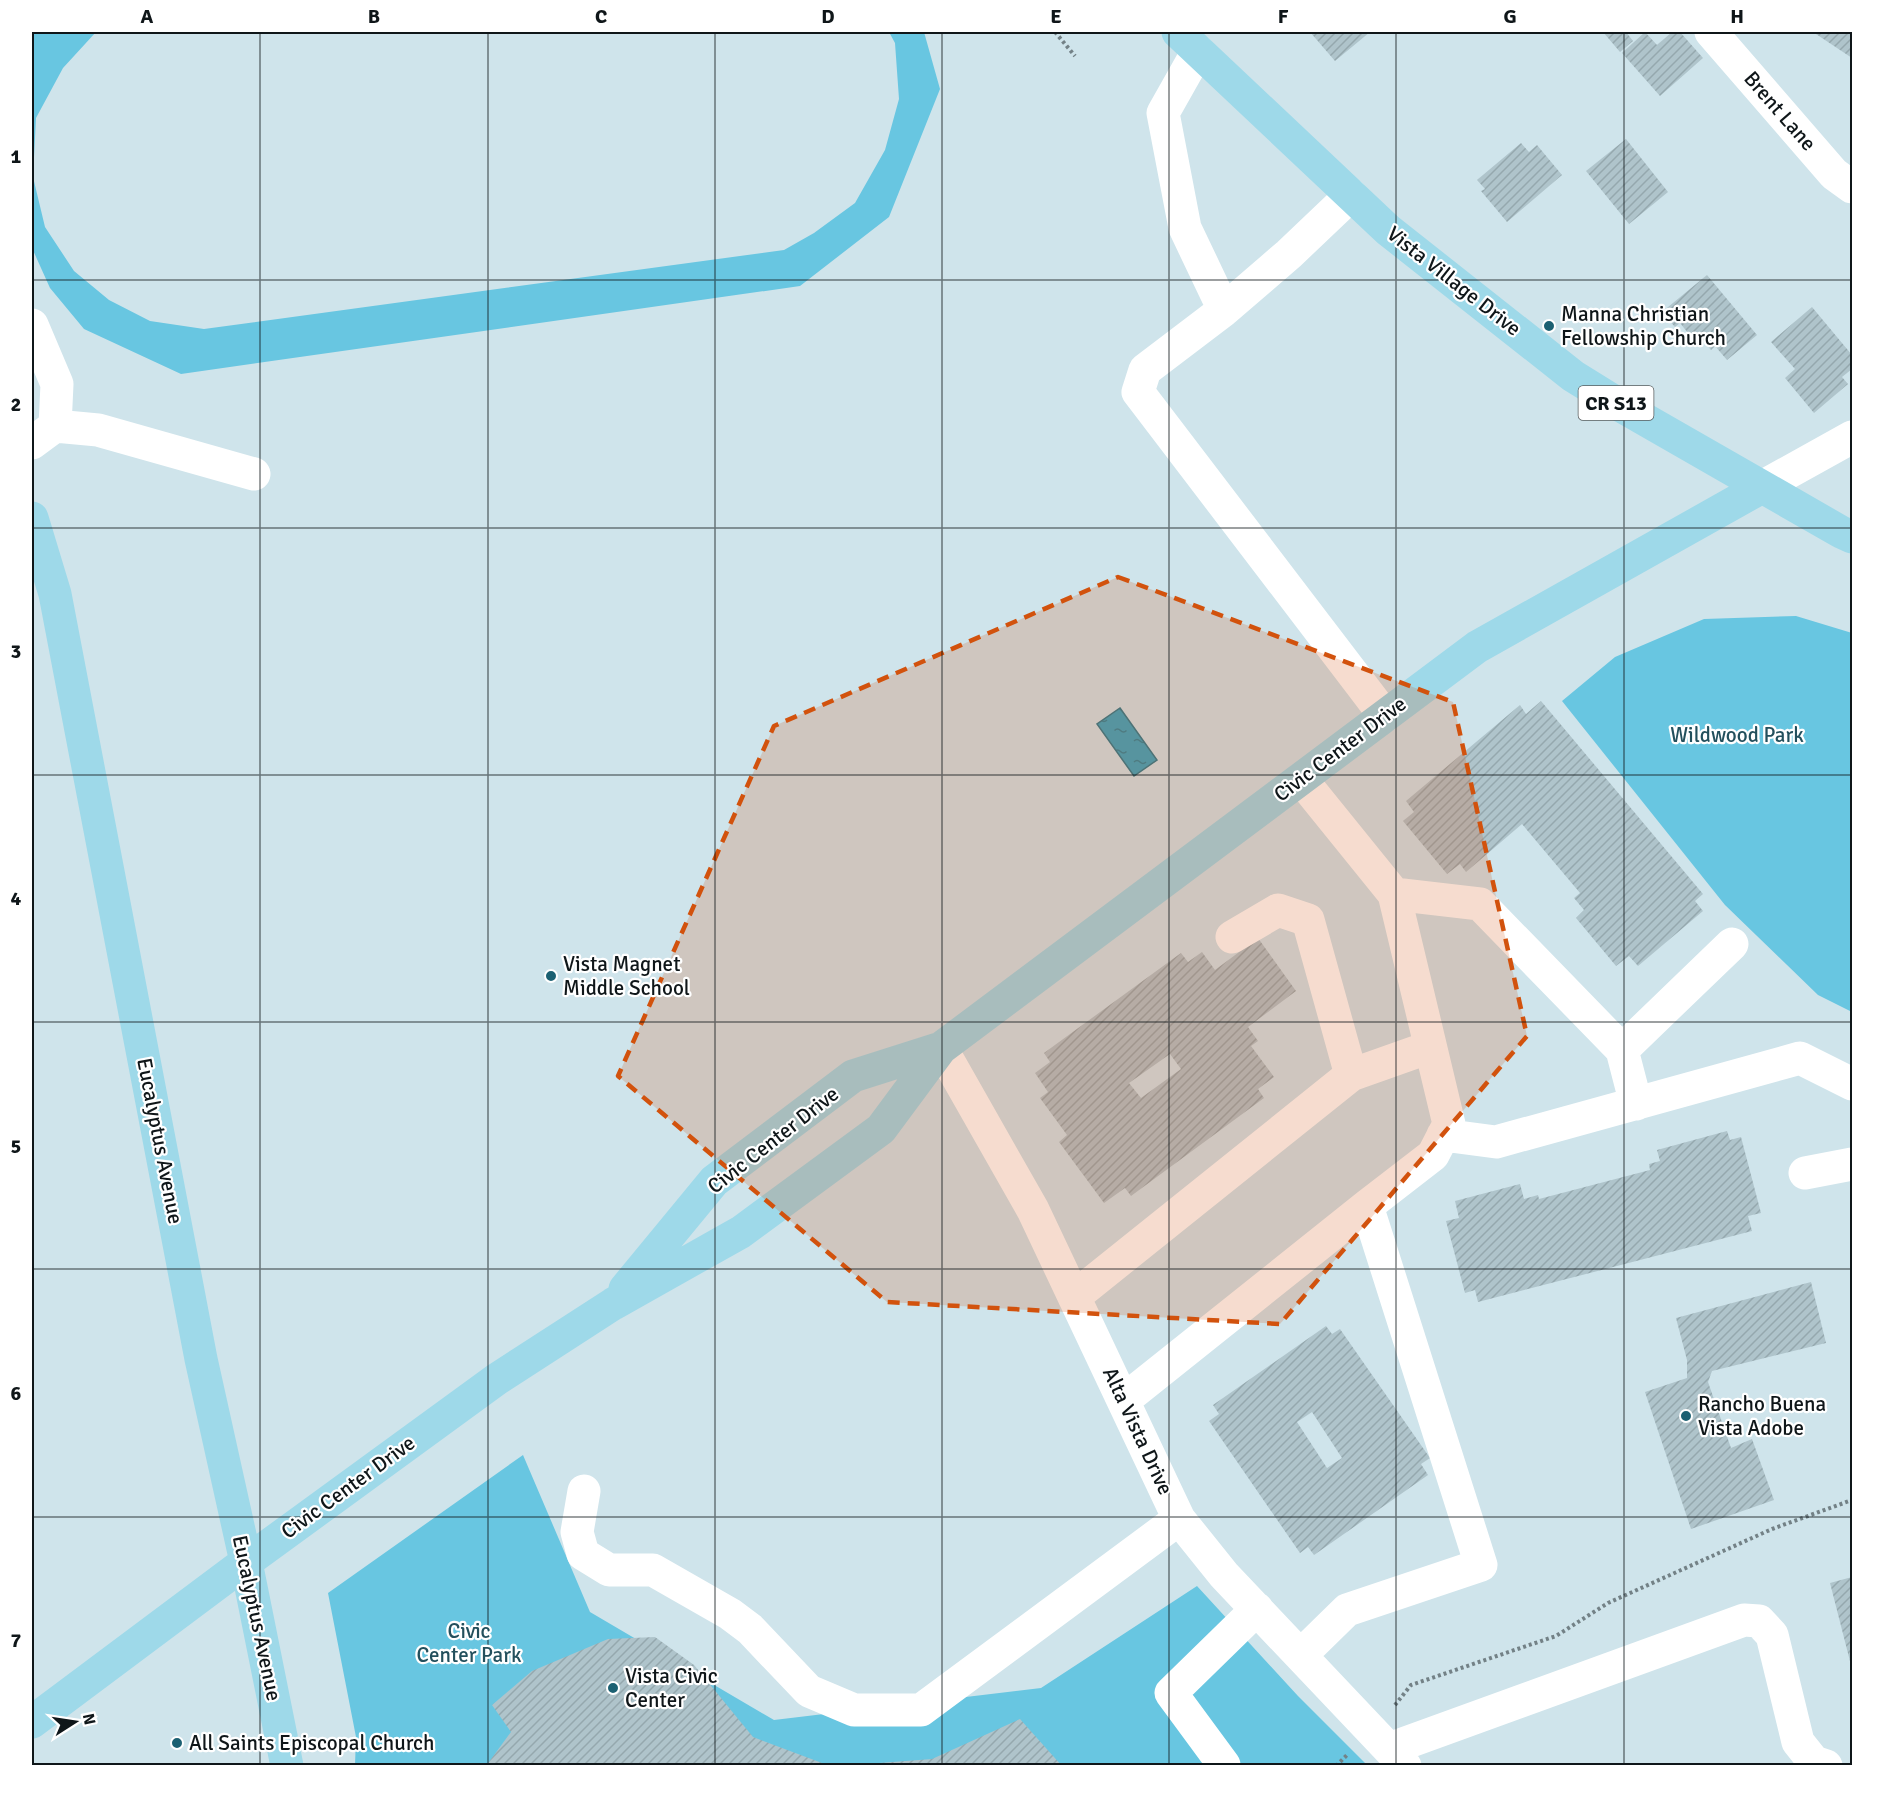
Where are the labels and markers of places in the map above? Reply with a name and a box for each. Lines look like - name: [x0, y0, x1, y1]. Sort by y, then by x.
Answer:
- place label: Manna Christian Fellowship Church: [1561, 301, 1726, 351]
- marker: Manna Christian Fellowship Church: [1542, 319, 1556, 333]
- place label: Vista Magnet Middle School: [563, 951, 690, 1001]
- marker: Vista Magnet Middle School: [544, 969, 558, 983]
- place label: Rancho Buena Vista Adobe: [1698, 1391, 1826, 1441]
- marker: Rancho Buena Vista Adobe: [1679, 1409, 1693, 1423]
- place label: Vista Civic Center: [625, 1663, 718, 1713]
- marker: Vista Civic Center: [606, 1681, 620, 1695]
- place label: All Saints Episcopal Church: [189, 1730, 434, 1756]
- marker: All Saints Episcopal Church: [170, 1736, 184, 1750]

